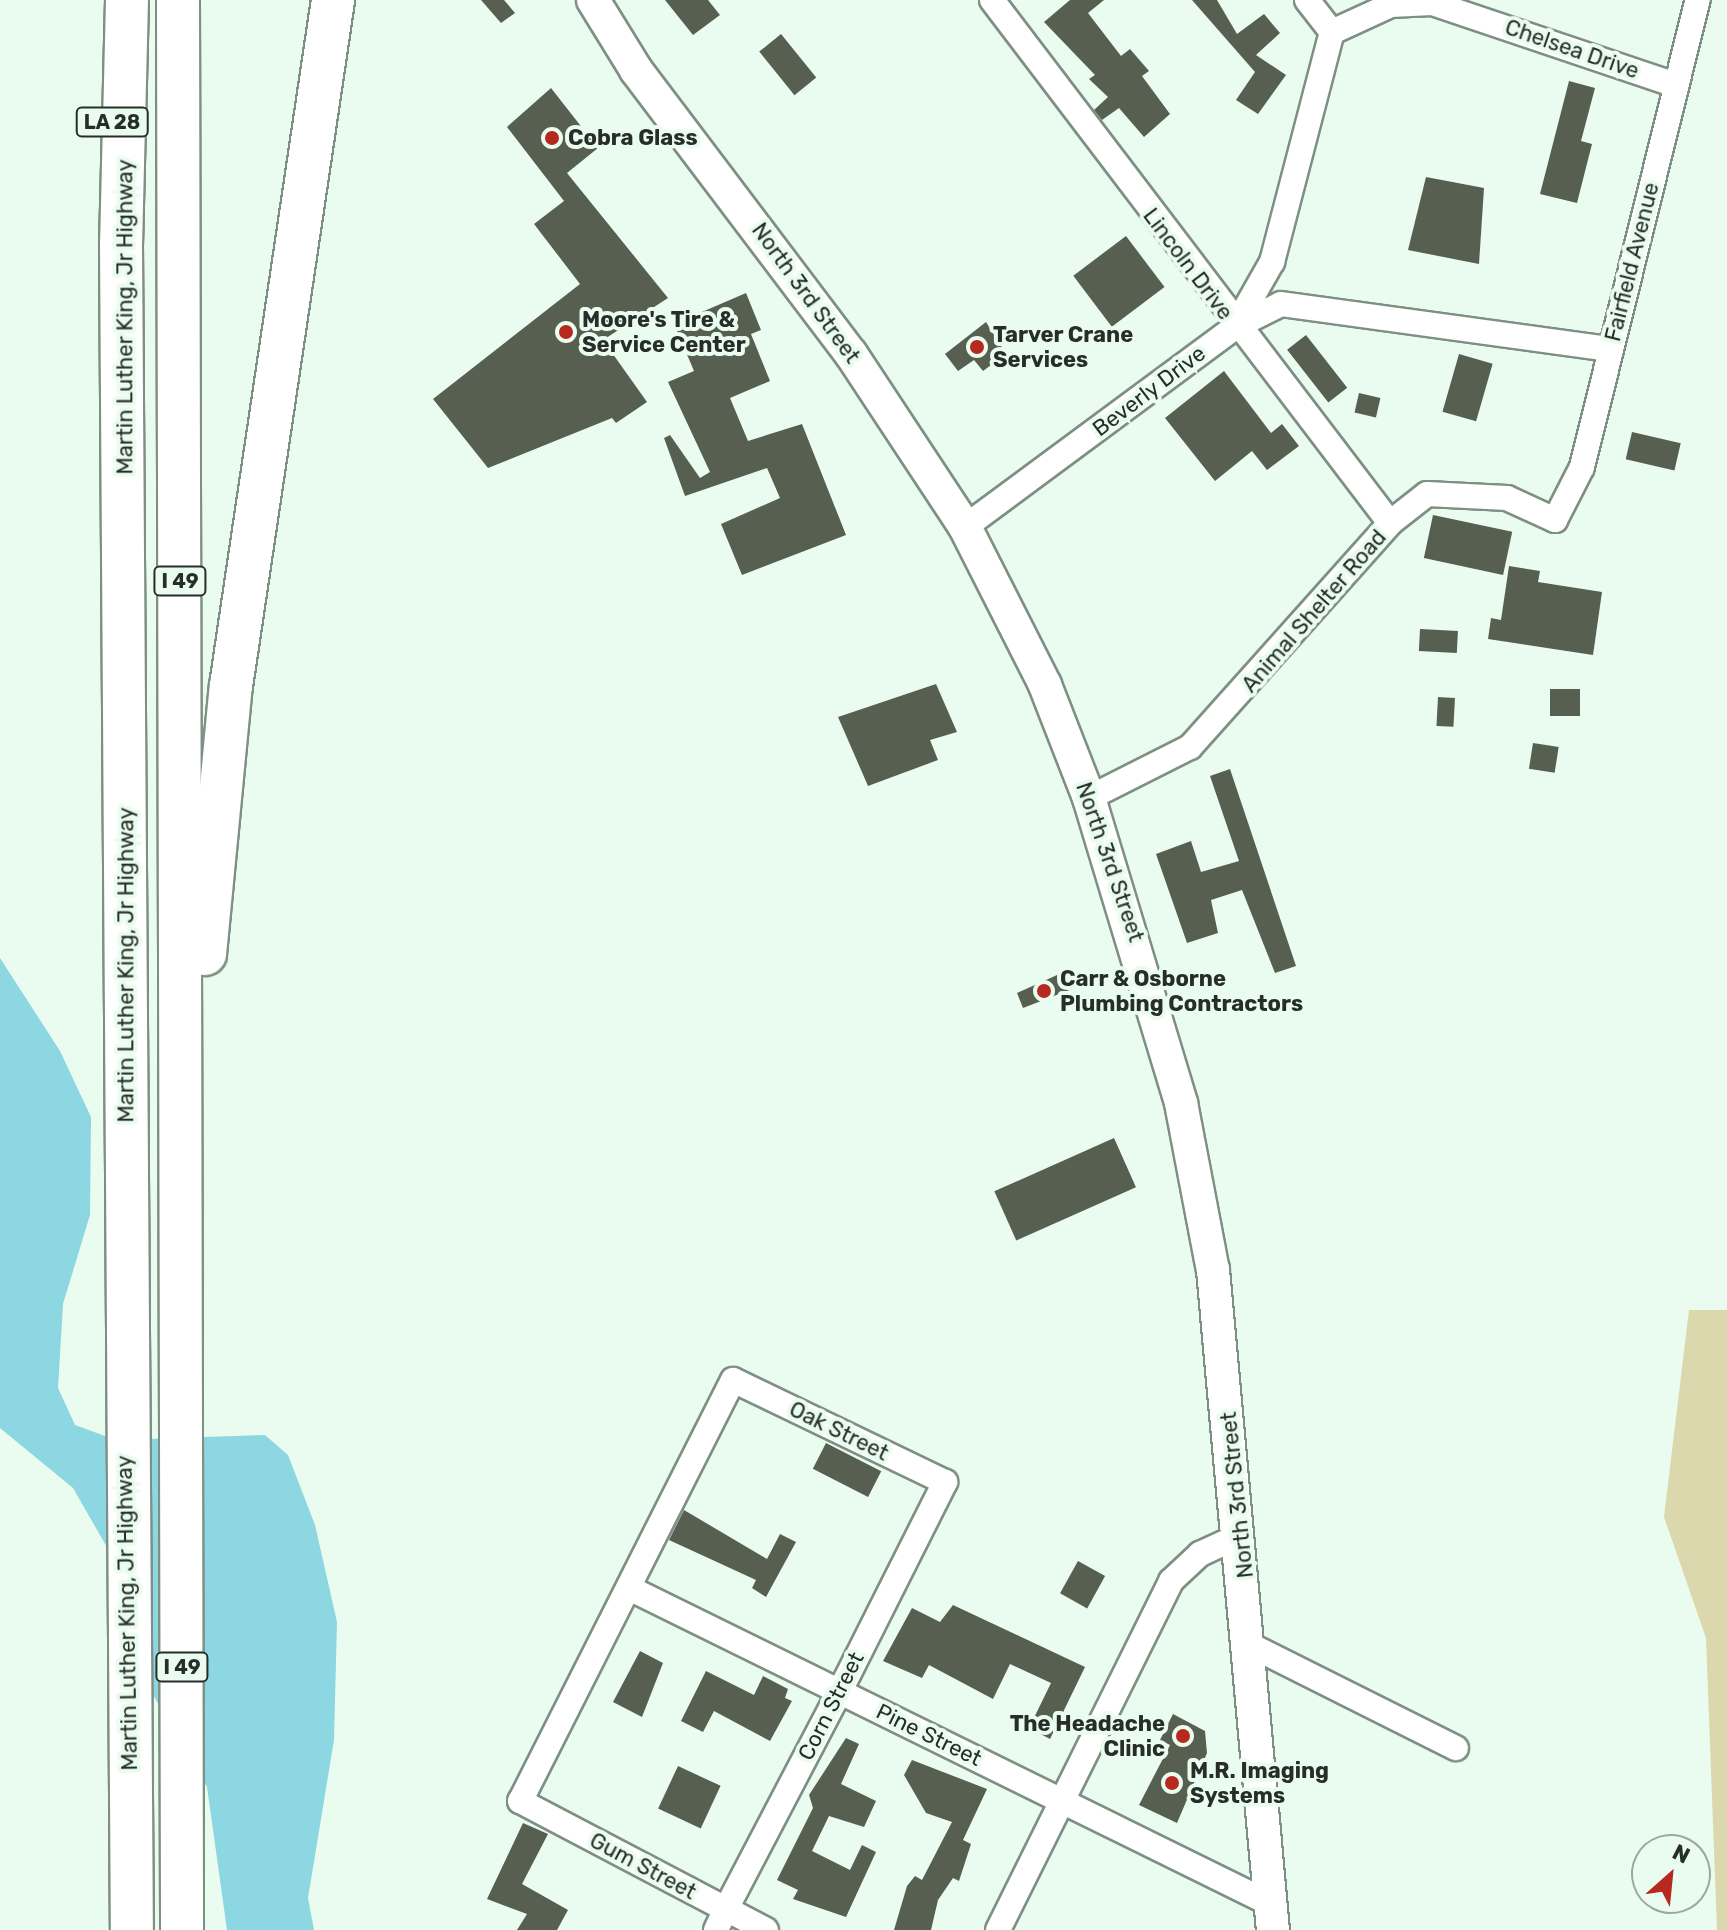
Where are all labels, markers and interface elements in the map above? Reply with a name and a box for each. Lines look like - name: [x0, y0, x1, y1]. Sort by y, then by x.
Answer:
- street label: Chelsea Drive: [1502, 14, 1642, 84]
- road number: LA 28: [74, 106, 150, 138]
- place label: Cobra Glass: [568, 125, 698, 151]
- marker: Cobra Glass: [543, 129, 561, 147]
- street label: Martin Luther King, Jr Highway: [112, 159, 138, 475]
- street label: Fairfield Avenue: [1599, 180, 1665, 344]
- street label: Lincoln Drive: [1137, 203, 1239, 325]
- street label: North 3rd Street: [746, 218, 866, 368]
- place label: Moore's Tire & Service Center: [582, 306, 746, 358]
- place label: Tarver Crane Services: [993, 321, 1134, 372]
- marker: Moore's Tire & Service Center: [557, 323, 575, 341]
- marker: Tarver Crane Services: [968, 338, 986, 356]
- street label: Beverly Drive: [1087, 340, 1211, 442]
- street label: Animal Shelter Road: [1236, 524, 1392, 698]
- road number: I 49: [152, 565, 208, 597]
- street label: North 3rd Street: [1070, 779, 1150, 945]
- street label: Martin Luther King, Jr Highway: [113, 807, 139, 1123]
- place label: Carr & Osborne Plumbing Contractors: [1060, 965, 1303, 1016]
- marker: Carr & Osborne Plumbing Contractors: [1035, 982, 1053, 1000]
- street label: Oak Street: [785, 1396, 893, 1466]
- street label: North 3rd Street: [1215, 1411, 1259, 1579]
- street label: Martin Luther King, Jr Highway: [111, 1455, 143, 1771]
- street label: Corn Street: [792, 1647, 870, 1765]
- road number: I 49: [154, 1651, 210, 1683]
- street label: Pine Street: [872, 1698, 986, 1772]
- place label: The Headache Clinic: [1010, 1710, 1165, 1762]
- marker: The Headache Clinic: [1172, 1725, 1194, 1747]
- place label: M.R. Imaging Systems: [1190, 1757, 1329, 1808]
- marker: M.R. Imaging Systems: [1161, 1772, 1183, 1794]
- street label: Gum Street: [585, 1827, 701, 1905]
- north arrow: [1631, 1834, 1711, 1914]
- text: N: [1668, 1838, 1694, 1870]

